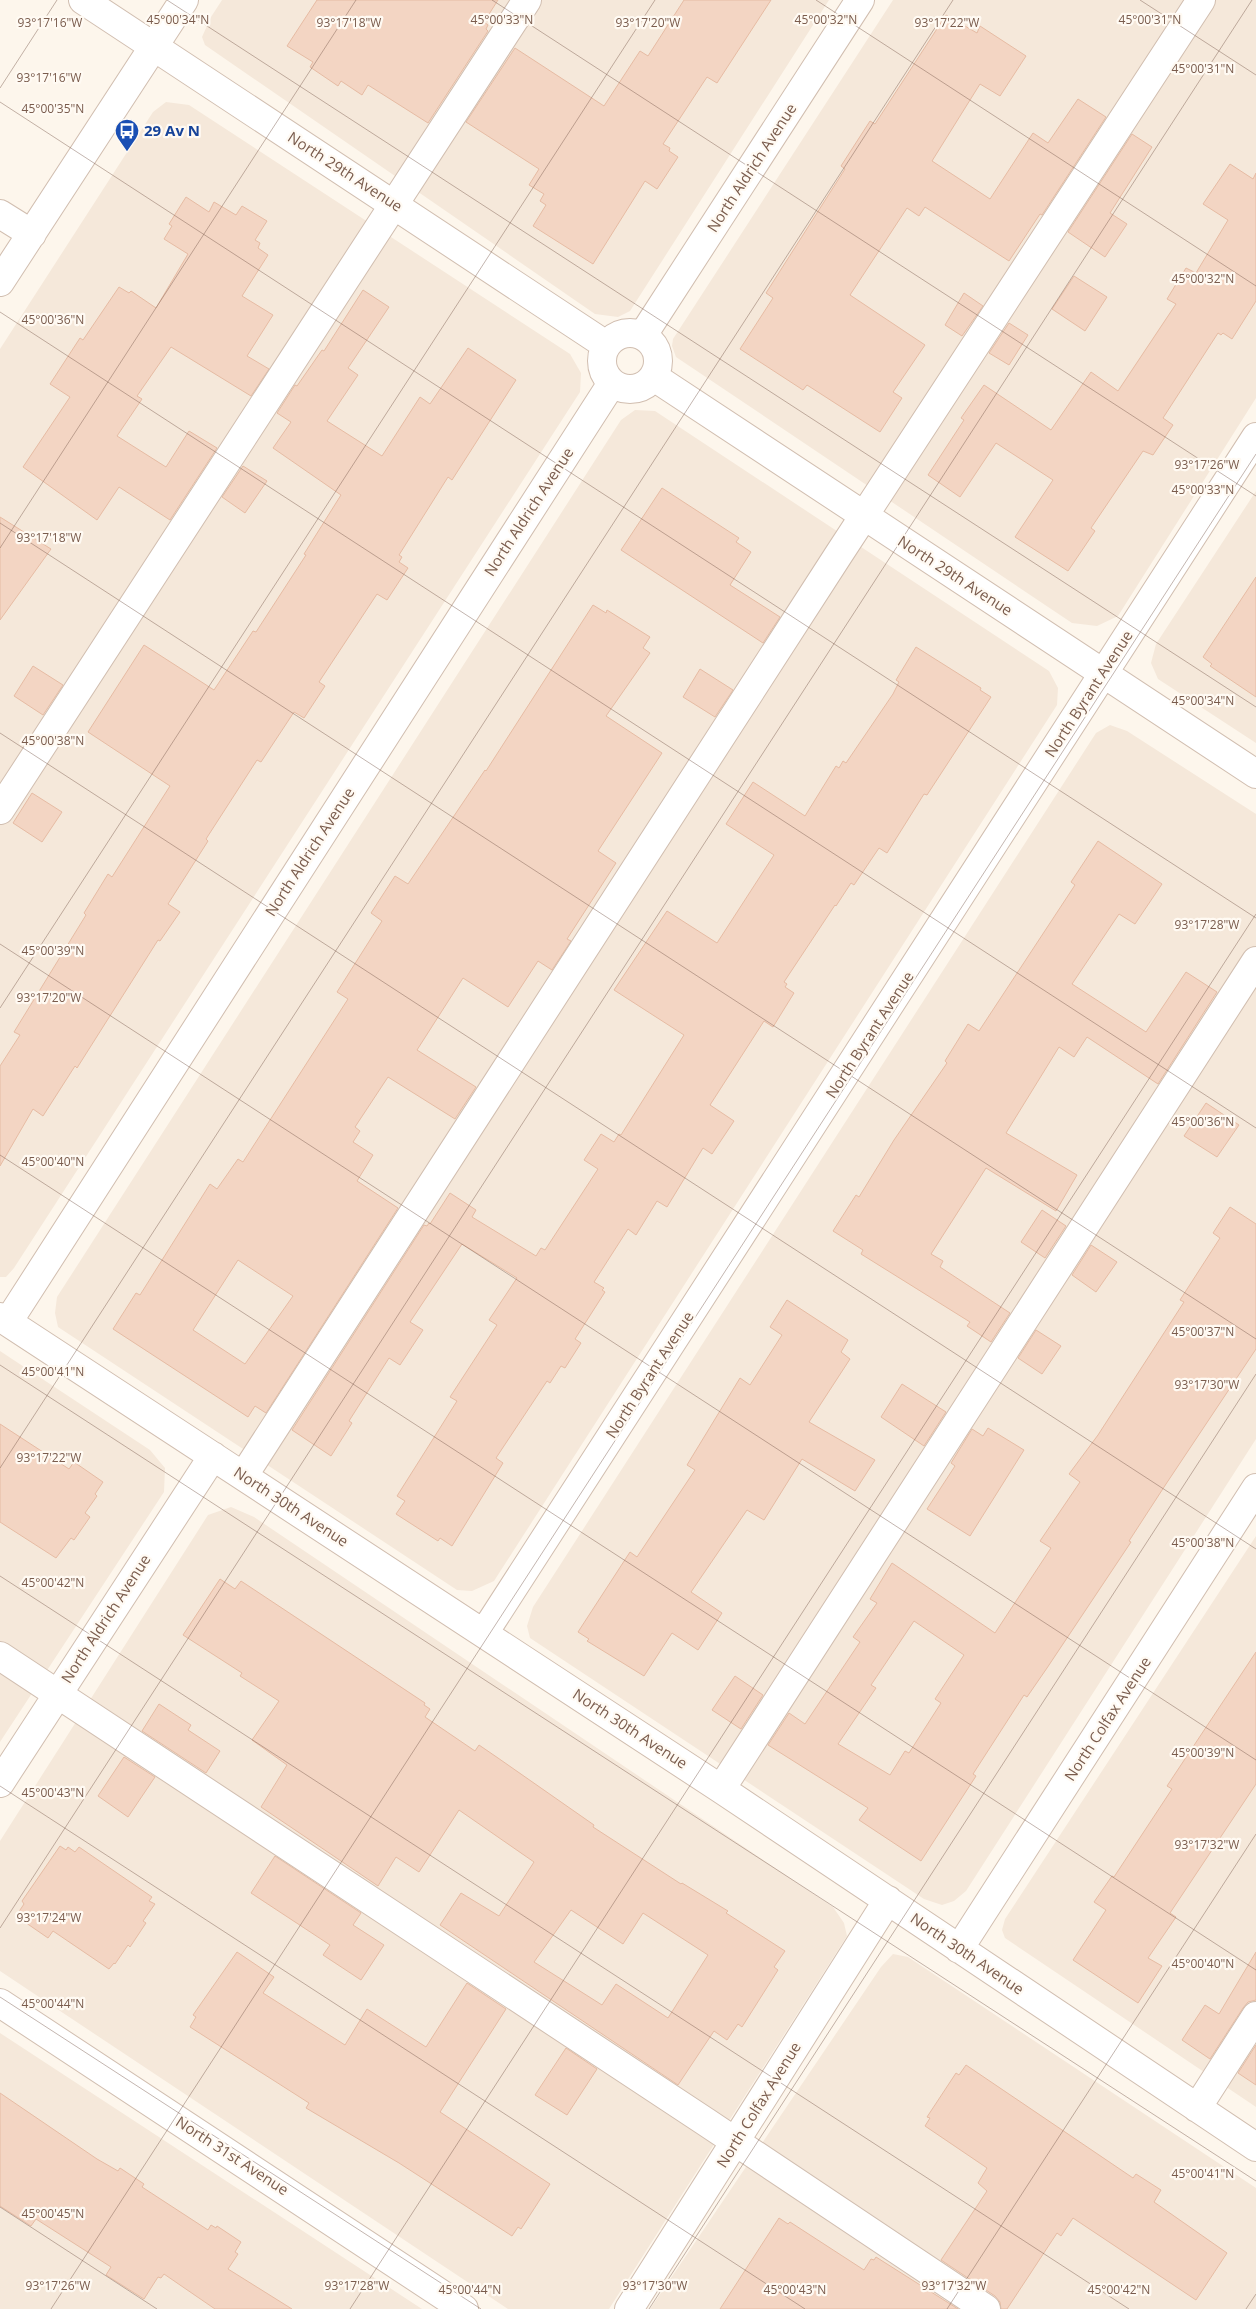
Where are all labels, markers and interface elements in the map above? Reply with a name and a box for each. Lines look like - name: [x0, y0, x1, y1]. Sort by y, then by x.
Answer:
- text: 45°00'34"N: [147, 11, 209, 28]
- text: 45°00'33"N: [471, 11, 533, 28]
- text: 45°00'32"N: [795, 11, 857, 28]
- text: 45°00'31"N: [1119, 11, 1181, 28]
- text: 93°17'16"W: [18, 14, 82, 31]
- text: 93°17'18"W: [317, 14, 381, 31]
- text: 93°17'20"W: [616, 14, 680, 31]
- text: 93°17'22"W: [915, 14, 979, 31]
- text: 45°00'31"N: [1172, 60, 1234, 77]
- text: 93°17'16"W: [17, 69, 81, 86]
- street label: North Aldrich Avenue: [702, 99, 800, 236]
- text: 45°00'35"N: [22, 100, 84, 117]
- bus stop icon: 29 Av N: [114, 118, 140, 152]
- place label: 29 Av N: [144, 120, 200, 140]
- street label: North 29th Avenue: [284, 127, 407, 216]
- text: 45°00'32"N: [1172, 270, 1234, 287]
- text: 45°00'36"N: [22, 311, 84, 328]
- street label: North Aldrich Avenue: [479, 443, 577, 580]
- text: 93°17'26"W: [1175, 456, 1239, 473]
- text: 45°00'33"N: [1172, 481, 1234, 498]
- text: 93°17'18"W: [17, 529, 81, 546]
- street label: North 29th Avenue: [894, 531, 1017, 620]
- street label: North Byrant Avenue: [1040, 626, 1137, 761]
- text: 45°00'34"N: [1172, 692, 1234, 709]
- text: 45°00'38"N: [22, 732, 84, 749]
- street label: North Aldrich Avenue: [260, 783, 358, 920]
- text: 93°17'28"W: [1175, 916, 1239, 933]
- text: 45°00'39"N: [22, 942, 84, 959]
- street label: North Byrant Avenue: [821, 967, 918, 1102]
- text: 93°17'20"W: [17, 989, 81, 1006]
- text: 45°00'36"N: [1172, 1113, 1234, 1130]
- text: 45°00'40"N: [22, 1153, 84, 1170]
- street label: North Byrant Avenue: [601, 1307, 698, 1442]
- text: 45°00'37"N: [1172, 1323, 1234, 1340]
- text: 45°00'41"N: [22, 1363, 84, 1380]
- text: 93°17'30"W: [1175, 1376, 1239, 1393]
- text: 93°17'22"W: [17, 1449, 81, 1466]
- street label: North 30th Avenue: [230, 1462, 353, 1551]
- text: 45°00'38"N: [1172, 1534, 1234, 1551]
- street label: North Aldrich Avenue: [56, 1550, 154, 1687]
- text: 45°00'42"N: [22, 1574, 84, 1591]
- street label: North Colfax Avenue: [1059, 1652, 1155, 1784]
- street label: North 30th Avenue: [569, 1684, 692, 1773]
- text: 45°00'39"N: [1172, 1744, 1234, 1761]
- text: 45°00'43"N: [22, 1784, 84, 1801]
- text: 93°17'32"W: [1175, 1836, 1239, 1853]
- street label: North 30th Avenue: [907, 1908, 1028, 1999]
- text: 93°17'24"W: [17, 1909, 81, 1926]
- text: 45°00'40"N: [1172, 1955, 1234, 1972]
- text: 45°00'44"N: [22, 1995, 84, 2012]
- street label: North Colfax Avenue: [711, 2038, 805, 2171]
- street label: North 31st Avenue: [172, 2111, 293, 2199]
- text: 45°00'41"N: [1172, 2165, 1234, 2182]
- text: 45°00'45"N: [22, 2205, 84, 2222]
- text: 93°17'26"W: [26, 2277, 90, 2294]
- text: 93°17'28"W: [325, 2277, 389, 2294]
- text: 93°17'30"W: [623, 2277, 687, 2294]
- text: 93°17'32"W: [922, 2277, 986, 2294]
- text: 45°00'44"N: [439, 2281, 501, 2298]
- text: 45°00'43"N: [764, 2281, 826, 2298]
- text: 45°00'42"N: [1088, 2281, 1150, 2298]

